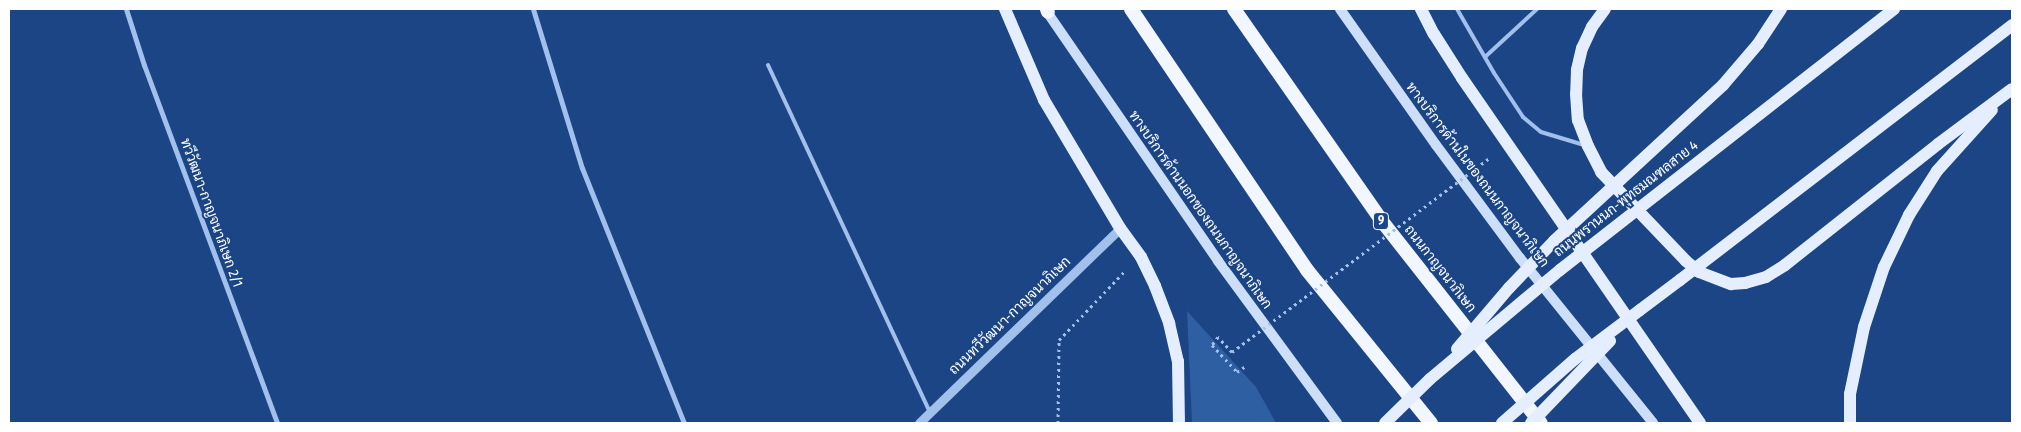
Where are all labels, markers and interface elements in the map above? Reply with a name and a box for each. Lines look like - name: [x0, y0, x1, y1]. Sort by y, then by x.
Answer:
- street label: ทางบริการด้านในของถนนกาญจนาภิเษก: [1402, 79, 1552, 271]
- street label: ทางบริการด้านนอกของถนนกาญจนาภิเษก: [1125, 108, 1275, 312]
- street label: ทวีวัฒนา-กาญจนาภิเษก 2/1: [176, 136, 246, 290]
- street label: ถนนพรานนก-พุทธมณฑลสาย 4: [1550, 137, 1702, 261]
- road number: 9: [1372, 212, 1390, 230]
- street label: ถนนกาญจนาภิเษก: [1401, 222, 1479, 316]
- street label: ถนนทวีวัฒนา-กาญจนาภิเษก: [946, 254, 1074, 378]

